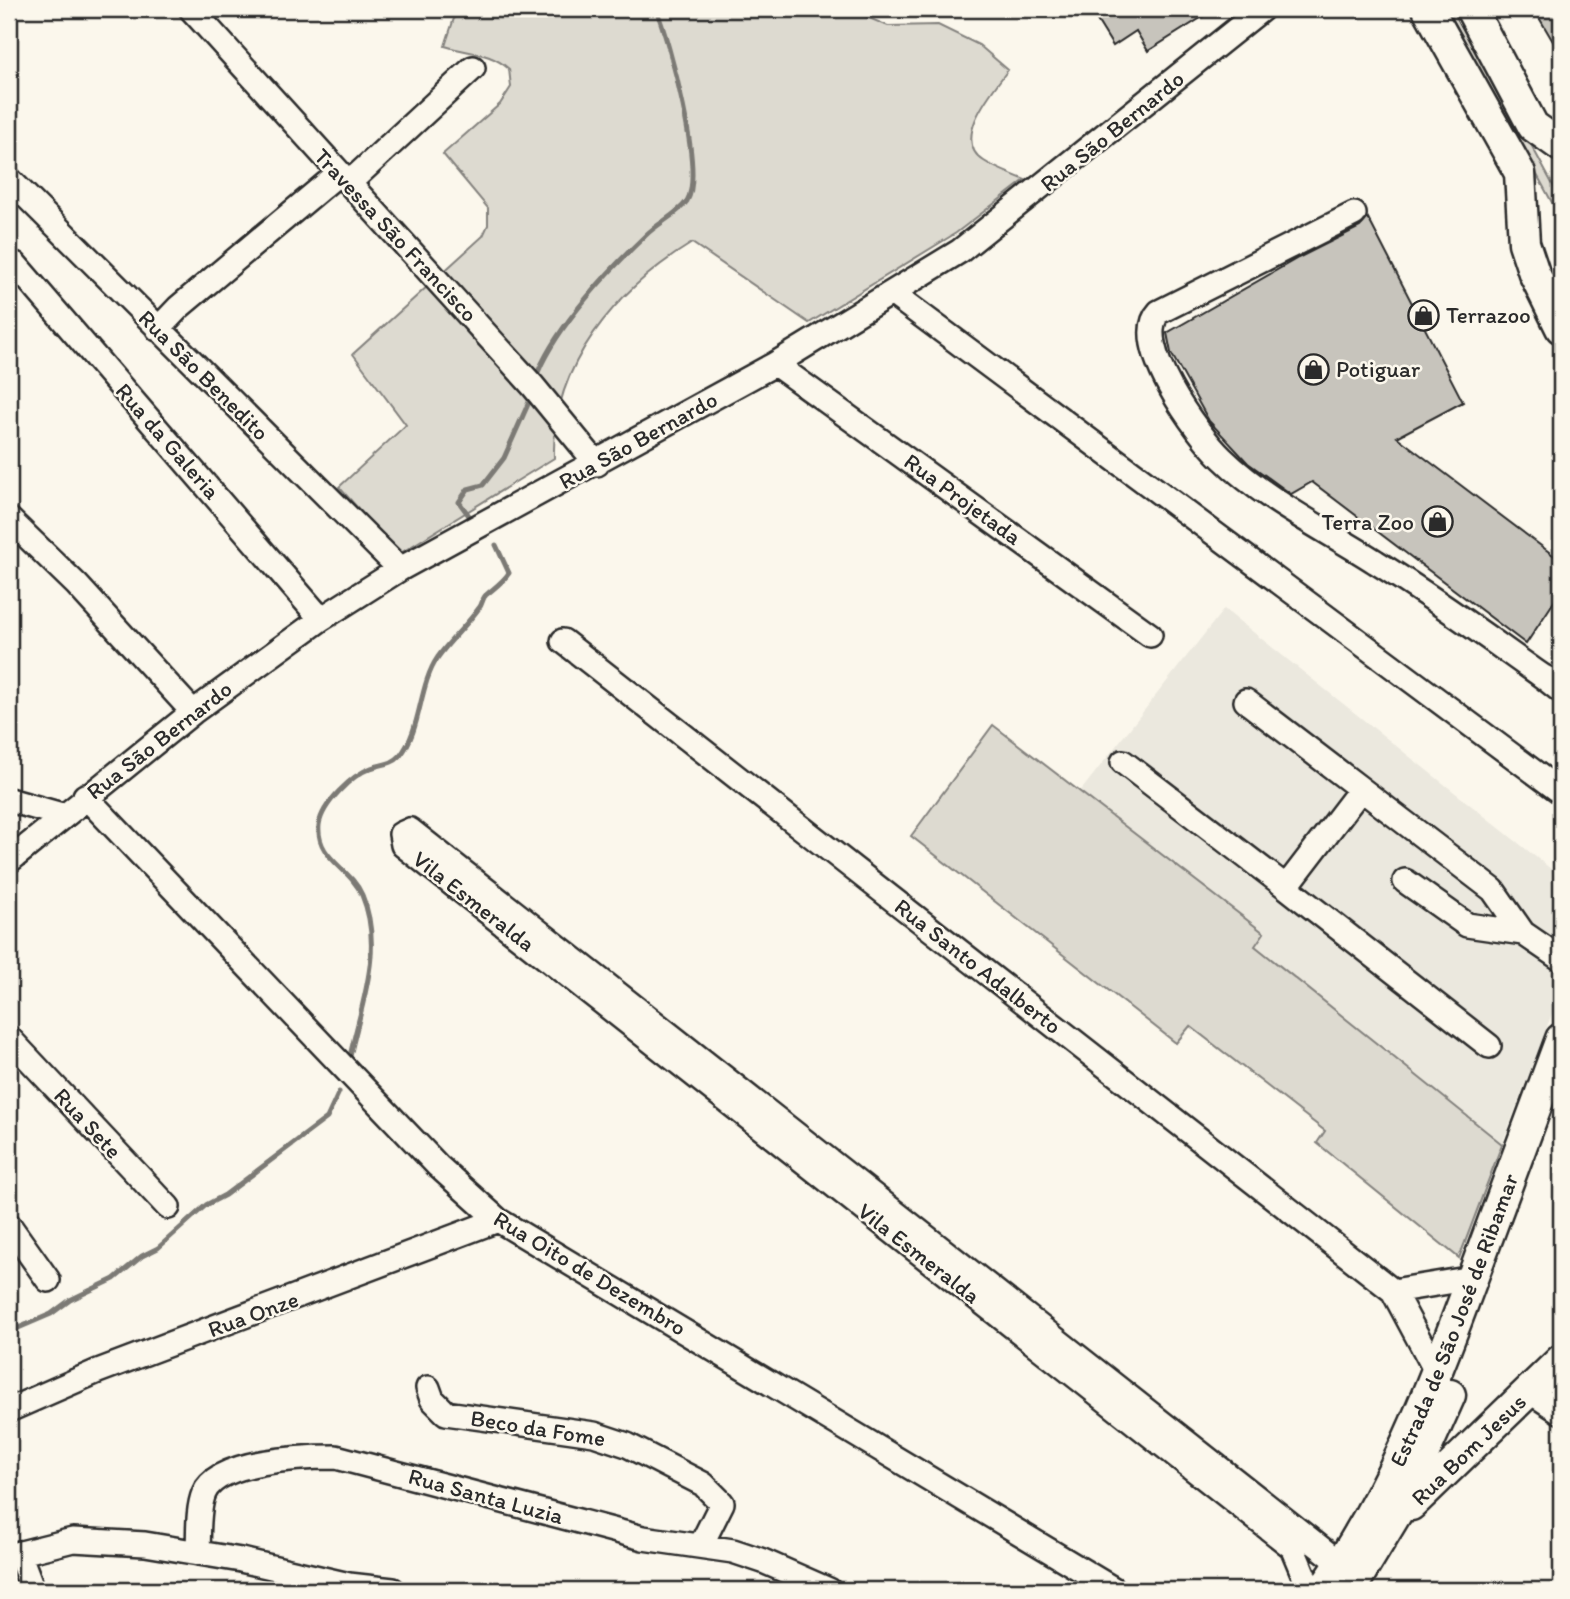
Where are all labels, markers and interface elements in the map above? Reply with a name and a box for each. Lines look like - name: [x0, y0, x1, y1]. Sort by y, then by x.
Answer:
- street label: Rua São Bernardo: [1034, 64, 1190, 198]
- street label: Travessa São Francisco: [308, 142, 484, 328]
- shop icon: Terrazoo: [1406, 298, 1440, 332]
- place label: Terrazoo: [1446, 301, 1531, 329]
- street label: Rua São Benedito: [133, 304, 275, 446]
- shop icon: Potiguar: [1296, 352, 1330, 386]
- place label: Potiguar: [1336, 355, 1420, 383]
- street label: Rua da Galeria: [110, 377, 226, 505]
- street label: Rua São Bernardo: [554, 385, 722, 495]
- street label: Rua Projetada: [899, 447, 1027, 551]
- shop icon: Terra Zoo: [1420, 505, 1454, 539]
- place label: Terra Zoo: [1322, 508, 1414, 536]
- street label: Rua São Bernardo: [81, 674, 237, 806]
- street label: Vila Esmeralda: [407, 845, 541, 957]
- street label: Rua Santo Adalberto: [889, 892, 1067, 1040]
- street label: Rua Sete: [48, 1082, 128, 1164]
- street label: Estrada de São José de Ribamar: [1383, 1169, 1524, 1471]
- street label: Vila Esmeralda: [852, 1197, 986, 1309]
- street label: Rua Oito de Dezembro: [489, 1204, 691, 1342]
- street label: Rua Onze: [204, 1285, 302, 1343]
- street label: Rua Bom Jesus: [1405, 1387, 1532, 1511]
- street label: Beco da Fome: [469, 1404, 607, 1452]
- street label: Rua Santa Luzia: [405, 1462, 567, 1530]

